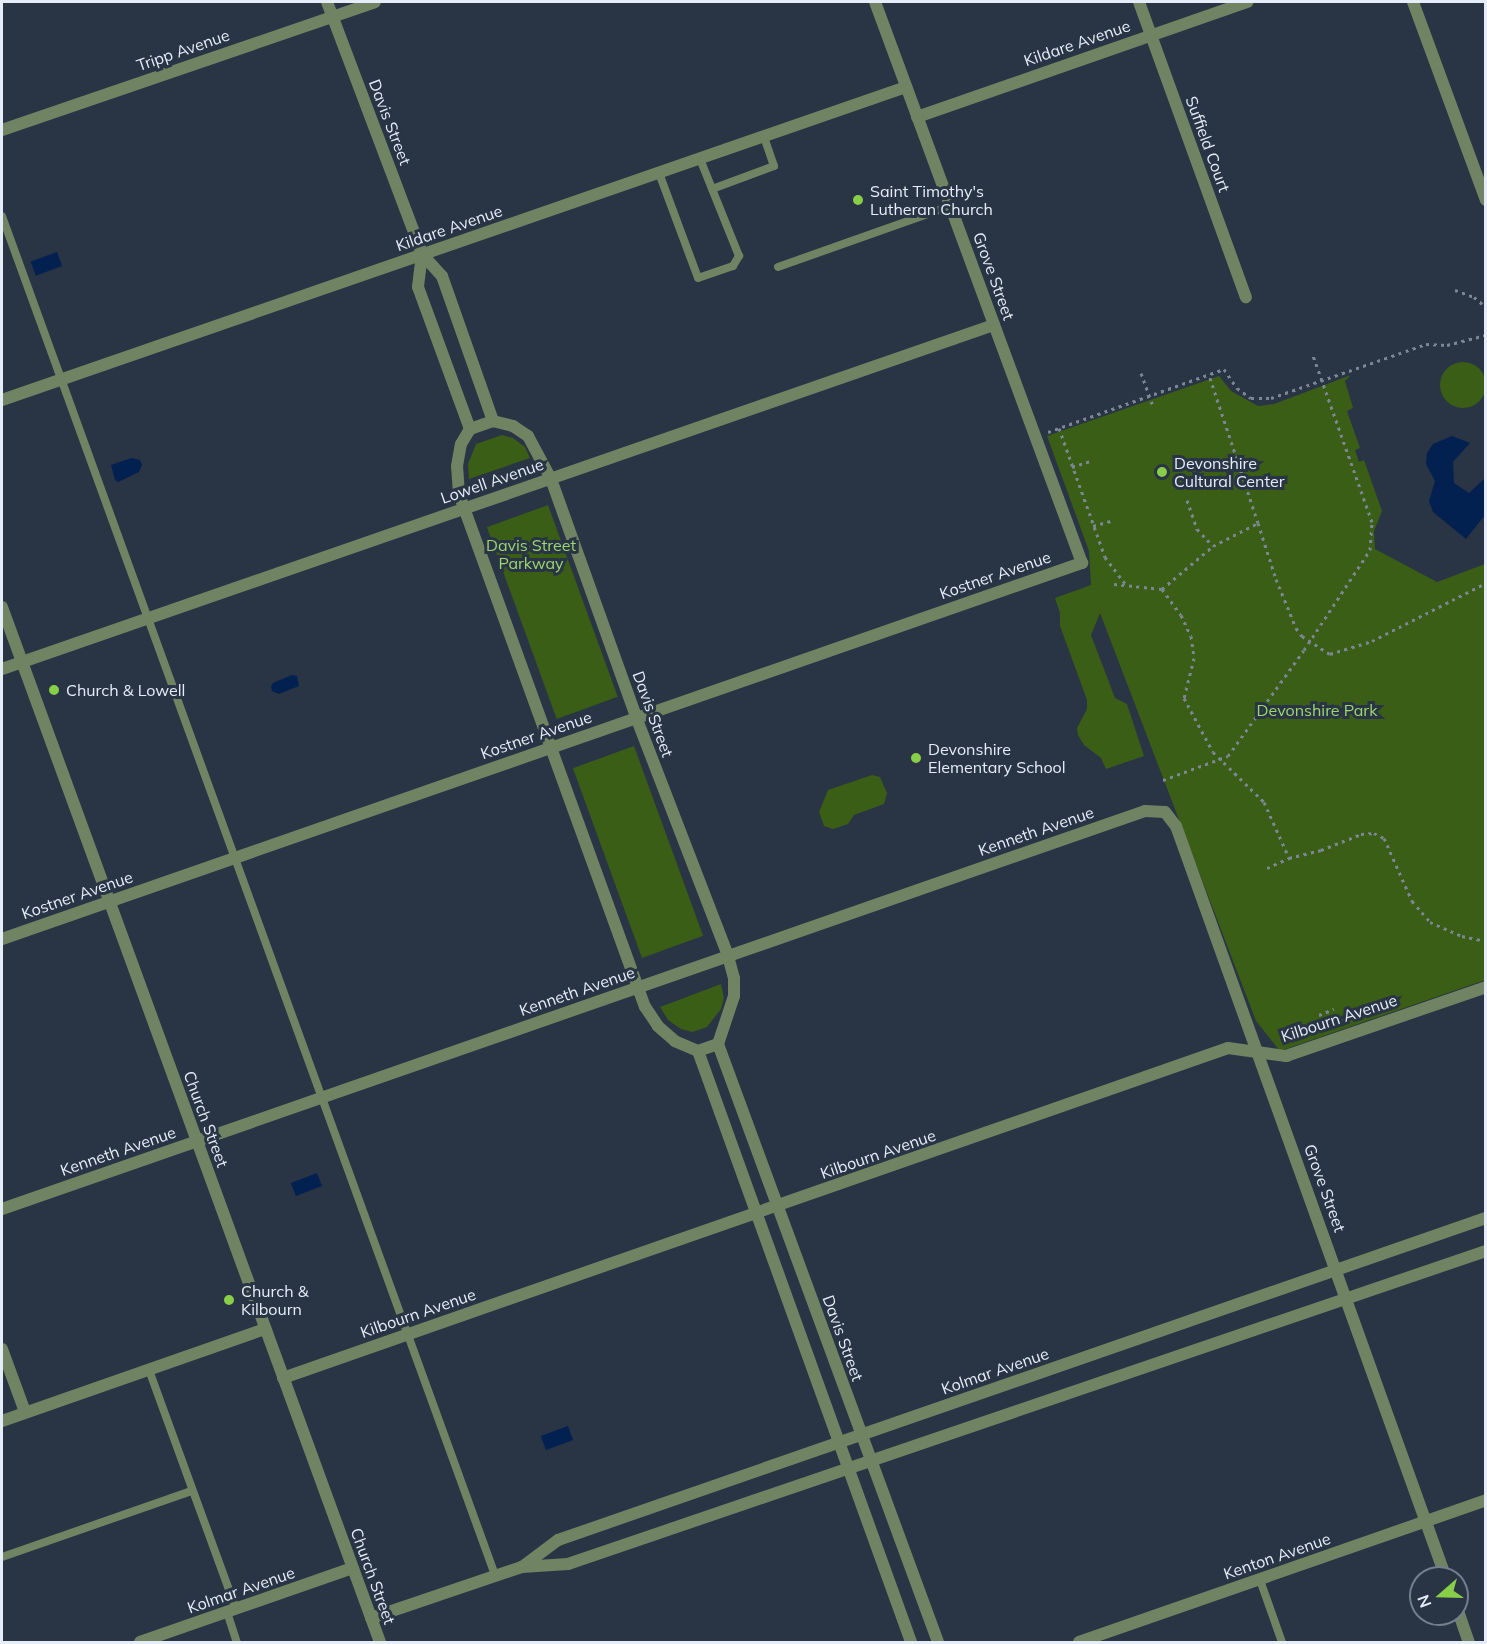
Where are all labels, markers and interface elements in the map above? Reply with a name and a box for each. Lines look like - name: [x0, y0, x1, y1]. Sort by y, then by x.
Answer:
- street label: Kildare Avenue: [1021, 16, 1133, 70]
- street label: Tripp Avenue: [134, 25, 232, 75]
- street label: Davis Street: [365, 76, 415, 168]
- street label: Suffield Court: [1182, 94, 1234, 194]
- place label: Saint Timothy's Lutheran Church: [870, 181, 993, 219]
- marker: Saint Timothy's Lutheran Church: [851, 193, 865, 207]
- street label: Kildare Avenue: [393, 201, 505, 255]
- street label: Grove Street: [969, 230, 1019, 322]
- place label: Devonshire Cultural Center: [1174, 453, 1284, 491]
- street label: Lowell Avenue: [438, 454, 546, 508]
- marker: Devonshire Cultural Center: [1155, 465, 1169, 479]
- park label: Davis Street Parkway: [486, 535, 576, 573]
- street label: Kostner Avenue: [937, 547, 1053, 603]
- street label: Davis Street: [629, 668, 677, 760]
- place label: Church & Lowell: [66, 680, 185, 700]
- marker: Church & Lowell: [47, 683, 61, 697]
- park label: Devonshire Park: [1257, 700, 1377, 720]
- street label: Kostner Avenue: [478, 707, 594, 763]
- place label: Devonshire Elementary School: [928, 739, 1066, 777]
- marker: Devonshire Elementary School: [909, 751, 923, 765]
- street label: Kenneth Avenue: [976, 802, 1096, 860]
- street label: Kostner Avenue: [19, 867, 135, 923]
- street label: Kenneth Avenue: [517, 962, 637, 1020]
- street label: Kilbourn Avenue: [1279, 990, 1399, 1046]
- street label: Church Street: [180, 1068, 232, 1170]
- street label: Kenneth Avenue: [58, 1122, 178, 1180]
- street label: Kilbourn Avenue: [818, 1125, 938, 1183]
- street label: Grove Street: [1300, 1142, 1350, 1234]
- place label: Church & Kilbourn: [241, 1281, 308, 1319]
- street label: Kilbourn Avenue: [358, 1284, 478, 1342]
- street label: Davis Street: [819, 1292, 867, 1384]
- marker: Church & Kilbourn: [222, 1293, 236, 1307]
- street label: Kolmar Avenue: [939, 1344, 1051, 1398]
- street label: Church Street: [347, 1525, 399, 1627]
- street label: Kenton Avenue: [1221, 1529, 1333, 1583]
- street label: Kolmar Avenue: [185, 1563, 297, 1617]
- north arrow: [1409, 1566, 1469, 1626]
- text: N: [1412, 1592, 1435, 1611]

